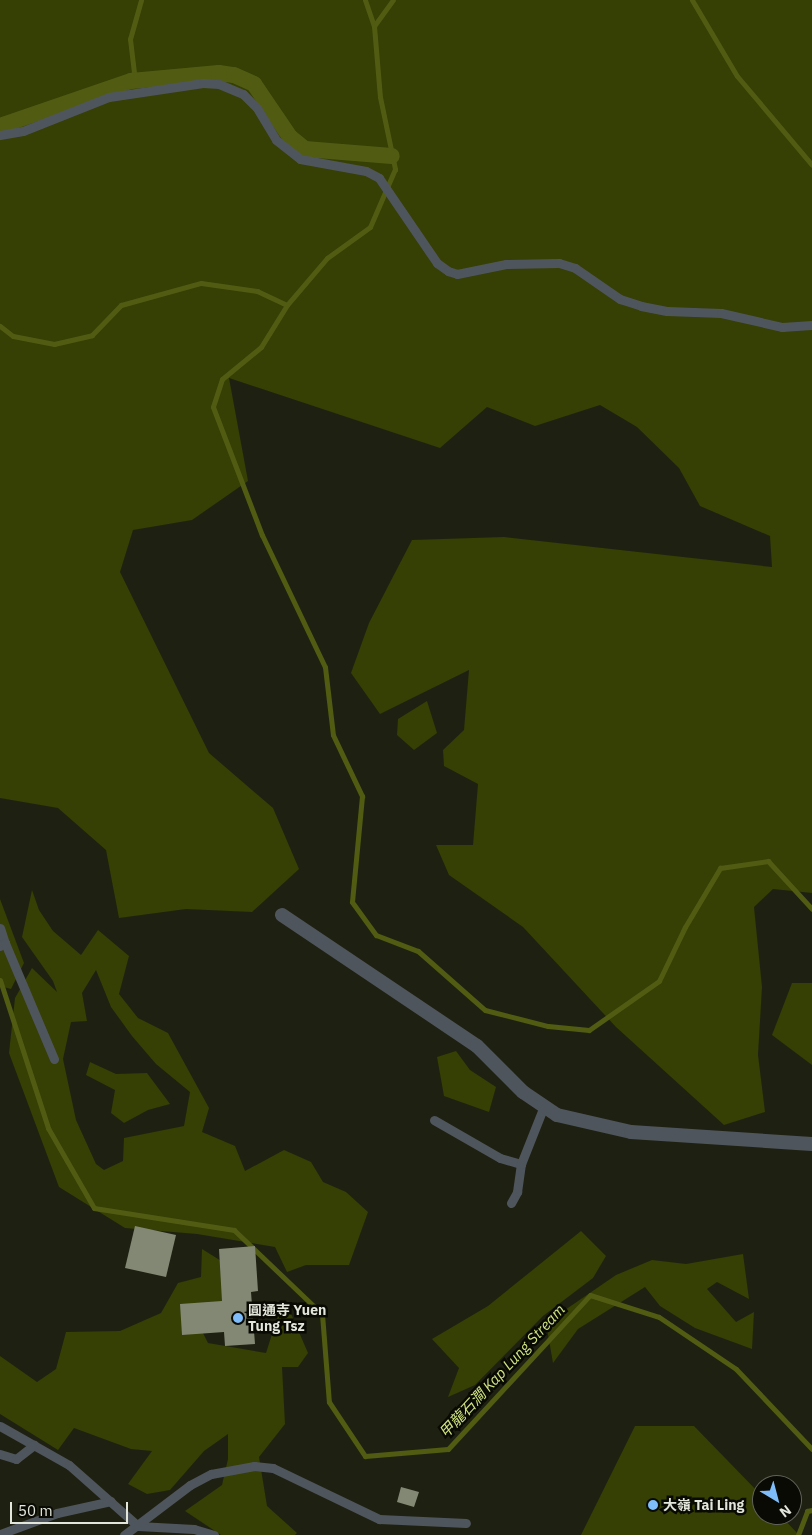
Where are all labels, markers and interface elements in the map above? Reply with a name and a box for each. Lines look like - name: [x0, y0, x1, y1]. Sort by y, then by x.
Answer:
- water label: 甲龍石澗 Kap Lung Stream: [435, 1300, 569, 1442]
- place label: 圓通寺 Yuen Tung Tsz: [248, 1302, 326, 1334]
- marker: 圓通寺 Yuen Tung Tsz: [232, 1312, 244, 1324]
- north arrow: [752, 1475, 802, 1525]
- scale bar: [12, 1492, 130, 1524]
- place label: 大嶺 Tai Ling: [663, 1497, 744, 1513]
- marker: 大嶺 Tai Ling: [647, 1499, 659, 1511]
- text: 50 m: [18, 1501, 53, 1520]
- text: N: [776, 1501, 795, 1521]

